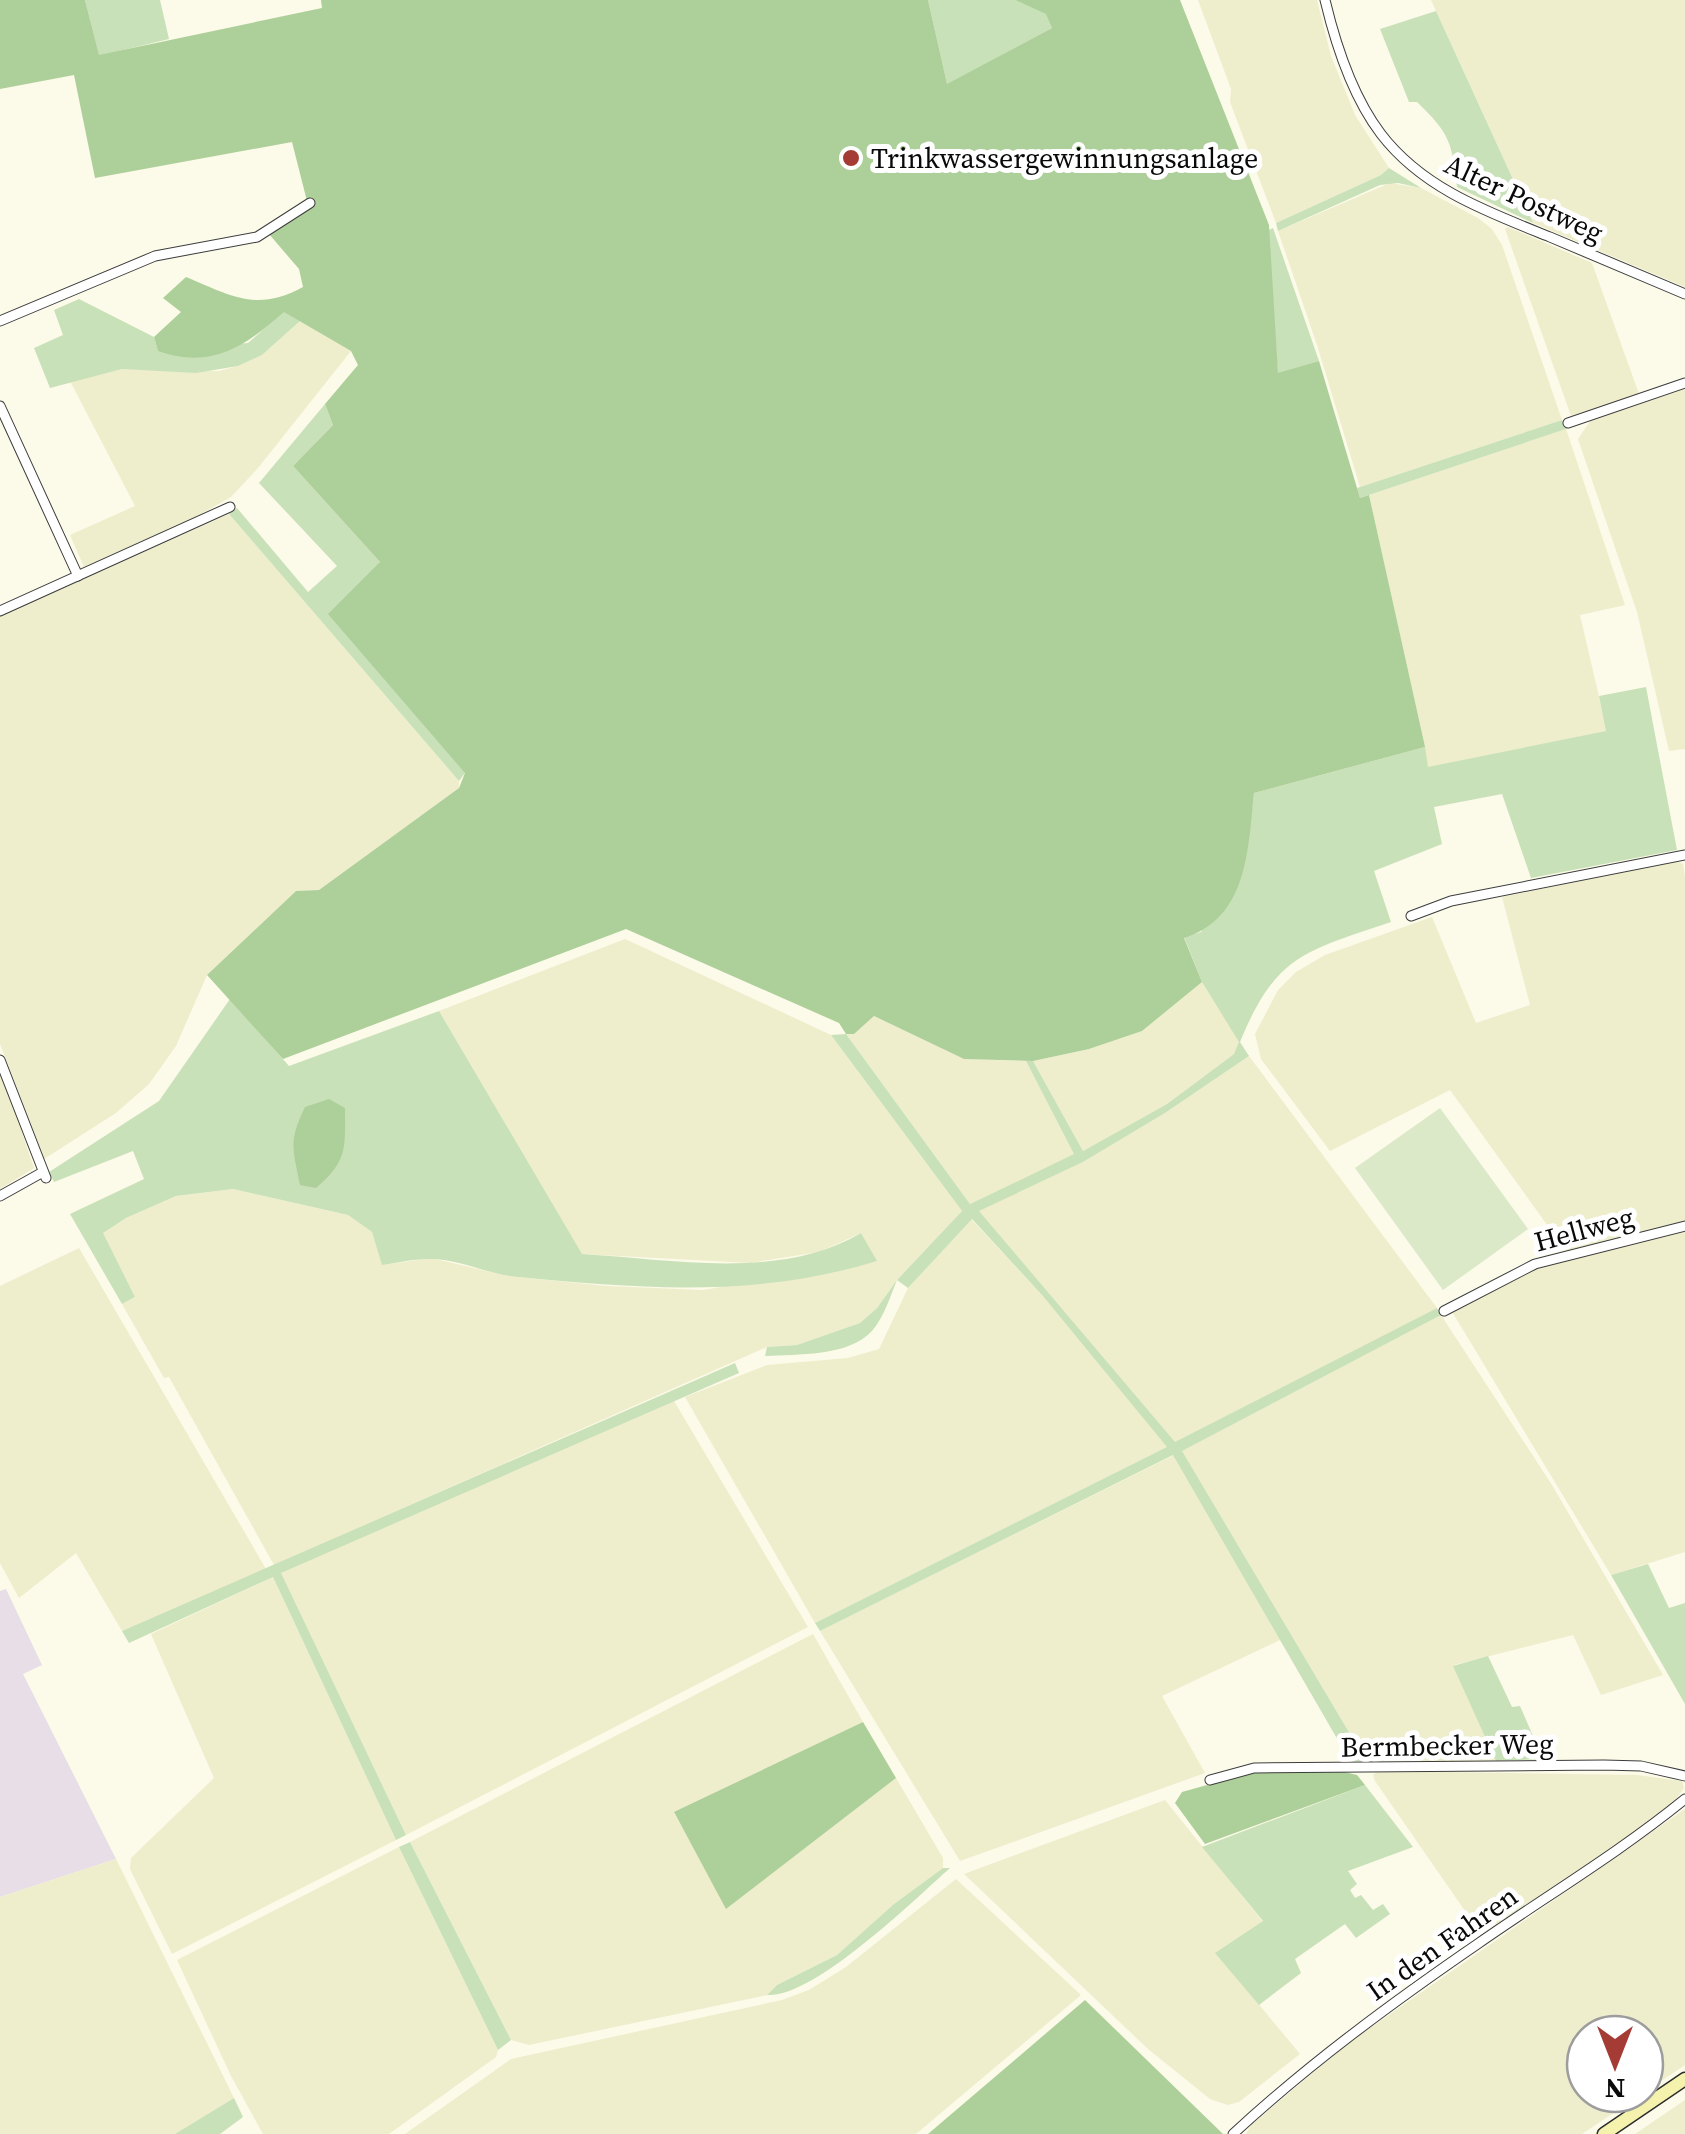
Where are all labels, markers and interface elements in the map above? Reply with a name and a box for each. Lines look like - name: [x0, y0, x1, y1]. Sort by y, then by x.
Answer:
- place label: Trinkwassergewinnungsanlage: [871, 139, 1258, 177]
- street label: Alter Postweg: [1438, 145, 1610, 251]
- marker: Trinkwassergewinnungsanlage: [840, 147, 862, 169]
- street label: Hellweg: [1530, 1198, 1638, 1260]
- street label: Bermbecker Weg: [1340, 1724, 1554, 1766]
- street label: In den Fahren: [1359, 1877, 1525, 2009]
- north arrow: [1565, 2014, 1665, 2114]
- text: N: [1605, 2070, 1625, 2108]

